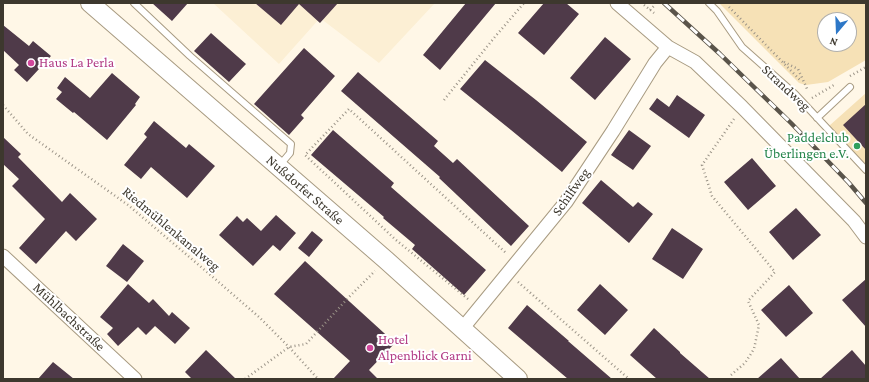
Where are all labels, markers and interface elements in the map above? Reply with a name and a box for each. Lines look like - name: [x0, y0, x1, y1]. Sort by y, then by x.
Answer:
- north arrow: [817, 12, 857, 52]
- text: N: [828, 36, 839, 49]
- place label: Haus La Perla: [39, 55, 114, 71]
- marker: Haus La Perla: [26, 58, 36, 68]
- street label: Strandweg: [758, 61, 814, 115]
- place label: Paddelclub Überlingen e.V.: [764, 130, 849, 162]
- marker: Paddelclub Überlingen e.V.: [852, 141, 862, 151]
- street label: Nußdorfer Straße: [263, 152, 347, 228]
- street label: Schilfweg: [549, 165, 593, 219]
- street label: Riedmühlenkanalweg: [119, 183, 223, 275]
- street label: Mühlbachstraße: [29, 279, 109, 355]
- place label: Hotel Alpenblick Garni: [378, 332, 472, 364]
- marker: Hotel Alpenblick Garni: [365, 343, 375, 353]

